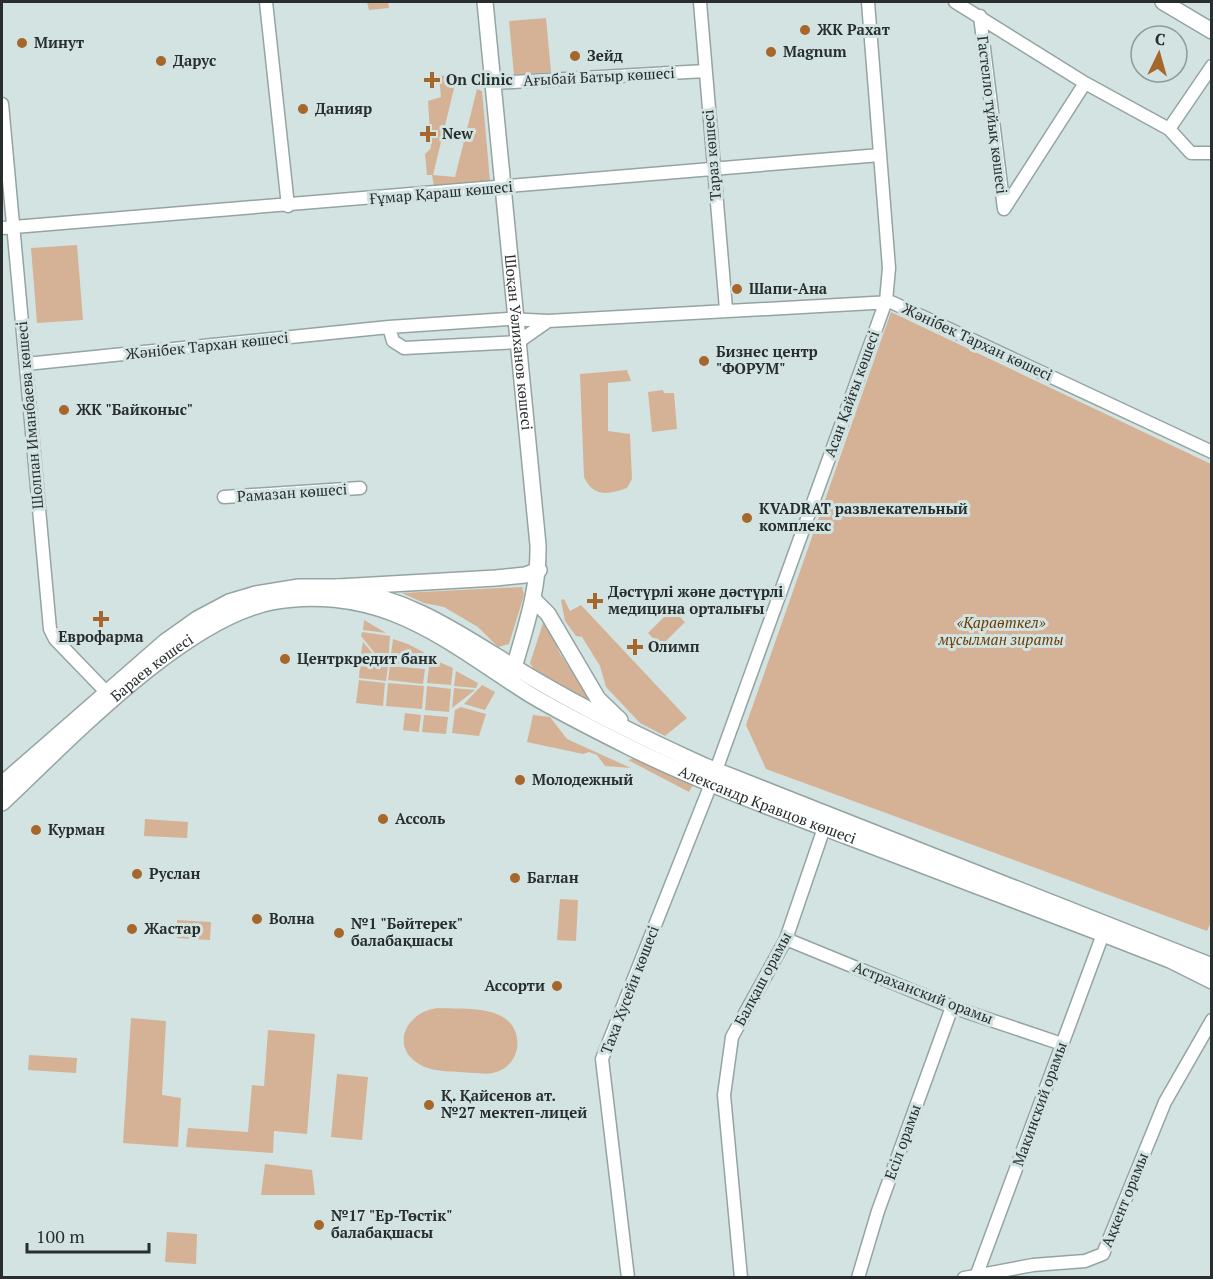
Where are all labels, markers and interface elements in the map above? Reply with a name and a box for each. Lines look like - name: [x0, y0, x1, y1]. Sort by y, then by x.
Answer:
- place label: ЖК Рахат: [817, 19, 890, 39]
- marker: ЖК Рахат: [798, 23, 812, 37]
- north arrow: [1129, 24, 1189, 84]
- text: С: [1154, 28, 1166, 50]
- place label: Минут: [34, 32, 84, 52]
- street label: Гастелло тұйық көшесі: [973, 35, 1013, 195]
- marker: Минут: [15, 36, 29, 50]
- place label: Magnum: [783, 41, 847, 61]
- place label: Зейд: [587, 45, 623, 65]
- marker: Magnum: [764, 45, 778, 59]
- marker: Зейд: [568, 49, 582, 63]
- place label: Дарус: [173, 50, 216, 70]
- marker: Дарус: [154, 54, 168, 68]
- street label: Ағыбай Батыр көшесі: [523, 62, 675, 90]
- place label: On Clinic: [446, 69, 513, 89]
- marker: On Clinic: [423, 71, 441, 89]
- place label: Данияр: [315, 98, 372, 118]
- marker: Данияр: [296, 102, 310, 116]
- street label: Тараз көшесі: [697, 109, 725, 201]
- place label: New: [442, 123, 473, 143]
- marker: New: [419, 125, 437, 143]
- street label: Ғұмар Қараш көшесі: [368, 176, 514, 208]
- street label: Шоқан Уәлиханов көшесі: [501, 253, 538, 431]
- place label: Шапи-Ана: [749, 278, 828, 298]
- marker: Шапи-Ана: [730, 282, 744, 296]
- street label: Жәнібек Тархан көшесі: [899, 297, 1056, 385]
- street label: Шолпан Иманбаева көшесі: [11, 320, 47, 510]
- street label: Жәнібек Тархан көшесі: [124, 327, 289, 364]
- street label: Асан Қайғы көшесі: [819, 328, 883, 460]
- place label: Бизнес центр "ФОРУМ": [716, 341, 818, 378]
- marker: Бизнес центр "ФОРУМ": [697, 354, 711, 368]
- place label: ЖК "Байконыс": [76, 399, 193, 419]
- marker: ЖК "Байконыс": [57, 403, 71, 417]
- street label: Рамазан көшесі: [236, 478, 348, 506]
- place label: KVADRAT развлекательный комплекс: [759, 498, 968, 535]
- marker: KVADRAT развлекательный комплекс: [740, 511, 754, 525]
- place label: Дәстүрлі және дәстүрлі медицина орталығы: [608, 581, 783, 618]
- marker: Дәстүрлі және дәстүрлі медицина орталығы: [586, 592, 604, 610]
- marker: Еврофарма: [94, 612, 108, 626]
- park label: «Қараөткел» мұсылман зираты: [937, 612, 1064, 649]
- place label: Еврофарма: [58, 626, 144, 646]
- street label: Бараев көшесі: [106, 629, 197, 706]
- place label: Олимп: [648, 636, 700, 656]
- marker: Олимп: [626, 638, 644, 656]
- place label: Центркредит банк: [297, 648, 437, 668]
- marker: Центркредит банк: [278, 652, 292, 666]
- street label: Александр Кравцов көшесі: [676, 760, 859, 848]
- place label: Молодежный: [532, 769, 633, 789]
- marker: Молодежный: [513, 773, 527, 787]
- place label: Ассоль: [395, 808, 445, 828]
- marker: Ассоль: [376, 812, 390, 826]
- place label: Курман: [48, 819, 105, 839]
- marker: Курман: [29, 823, 43, 837]
- place label: Руслан: [149, 863, 201, 883]
- marker: Руслан: [130, 867, 144, 881]
- place label: Баглан: [527, 867, 579, 887]
- marker: Баглан: [508, 871, 522, 885]
- place label: Волна: [269, 908, 315, 928]
- marker: Волна: [250, 912, 264, 926]
- place label: №1 "Бәйтерек" балабақшасы: [351, 913, 463, 950]
- place label: Жастар: [144, 918, 201, 938]
- marker: Жастар: [125, 922, 139, 936]
- street label: Таха Хусейн көшесі: [595, 923, 663, 1057]
- marker: №1 "Бәйтерек" балабақшасы: [332, 926, 346, 940]
- street label: Балқаш орамы: [729, 928, 795, 1029]
- street label: Астраханский орамы: [851, 956, 996, 1028]
- place label: Ассорти: [484, 975, 545, 995]
- marker: Ассорти: [550, 979, 564, 993]
- street label: Макинский орамы: [1007, 1039, 1071, 1169]
- place label: Қ. Қайсенов ат. №27 мектеп-лицей: [441, 1085, 587, 1122]
- marker: Қ. Қайсенов ат. №27 мектеп-лицей: [422, 1098, 436, 1112]
- street label: Есіл орамы: [879, 1101, 925, 1182]
- street label: Ақкент орамы: [1096, 1149, 1152, 1250]
- place label: №17 "Ер-Төстік" балабақшасы: [331, 1205, 452, 1242]
- scale bar: [27, 1216, 148, 1254]
- marker: №17 "Ер-Төстік" балабақшасы: [312, 1218, 326, 1232]
- text: 100 m: [36, 1224, 85, 1248]

